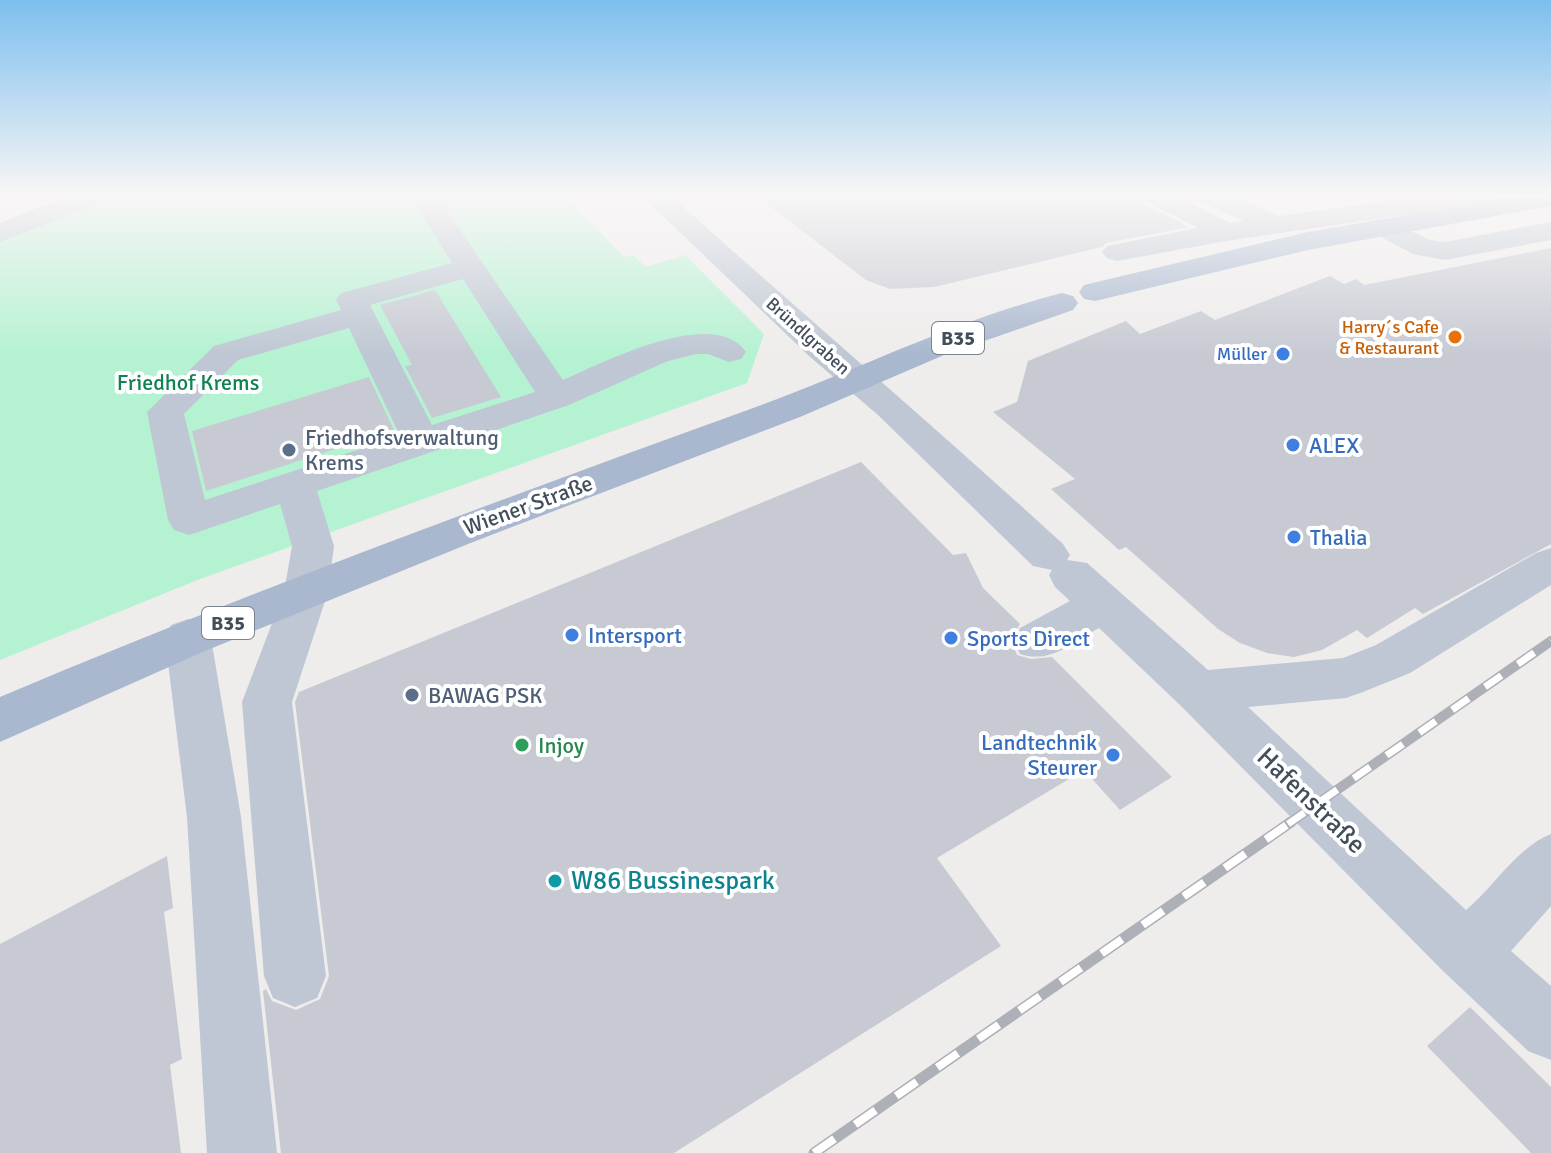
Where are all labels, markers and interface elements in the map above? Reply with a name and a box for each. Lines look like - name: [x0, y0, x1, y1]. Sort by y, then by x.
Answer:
- street label: Bründlgraben: [762, 293, 854, 379]
- place label: Harry´s Cafe & Restaurant: [1339, 316, 1439, 359]
- road number: B35: [932, 322, 984, 354]
- marker: Harry´s Cafe & Restaurant: [1446, 328, 1464, 346]
- place label: Müller: [1217, 343, 1267, 365]
- marker: Müller: [1274, 345, 1292, 363]
- park label: Friedhof Krems: [117, 369, 259, 396]
- place label: Friedhofsverwaltung Krems: [305, 424, 499, 476]
- place label: ALEX: [1309, 432, 1359, 459]
- marker: ALEX: [1284, 436, 1302, 454]
- marker: Friedhofsverwaltung Krems: [280, 441, 298, 459]
- street label: Wiener Straße: [460, 469, 596, 541]
- place label: Thalia: [1310, 524, 1367, 551]
- marker: Thalia: [1285, 528, 1303, 546]
- road number: B35: [202, 607, 254, 639]
- place label: Intersport: [588, 622, 682, 649]
- place label: Sports Direct: [967, 625, 1090, 652]
- marker: Intersport: [563, 626, 581, 644]
- marker: Sports Direct: [942, 629, 960, 647]
- place label: BAWAG PSK: [428, 682, 542, 709]
- marker: BAWAG PSK: [403, 686, 421, 704]
- place label: Landtechnik Steurer: [981, 729, 1097, 781]
- place label: Injoy: [538, 732, 585, 759]
- marker: Injoy: [513, 736, 531, 754]
- street label: Hafenstraße: [1250, 741, 1372, 861]
- marker: Landtechnik Steurer: [1104, 746, 1122, 764]
- place label: W86 Bussinespark: [571, 865, 775, 897]
- marker: W86 Bussinespark: [546, 872, 564, 890]

